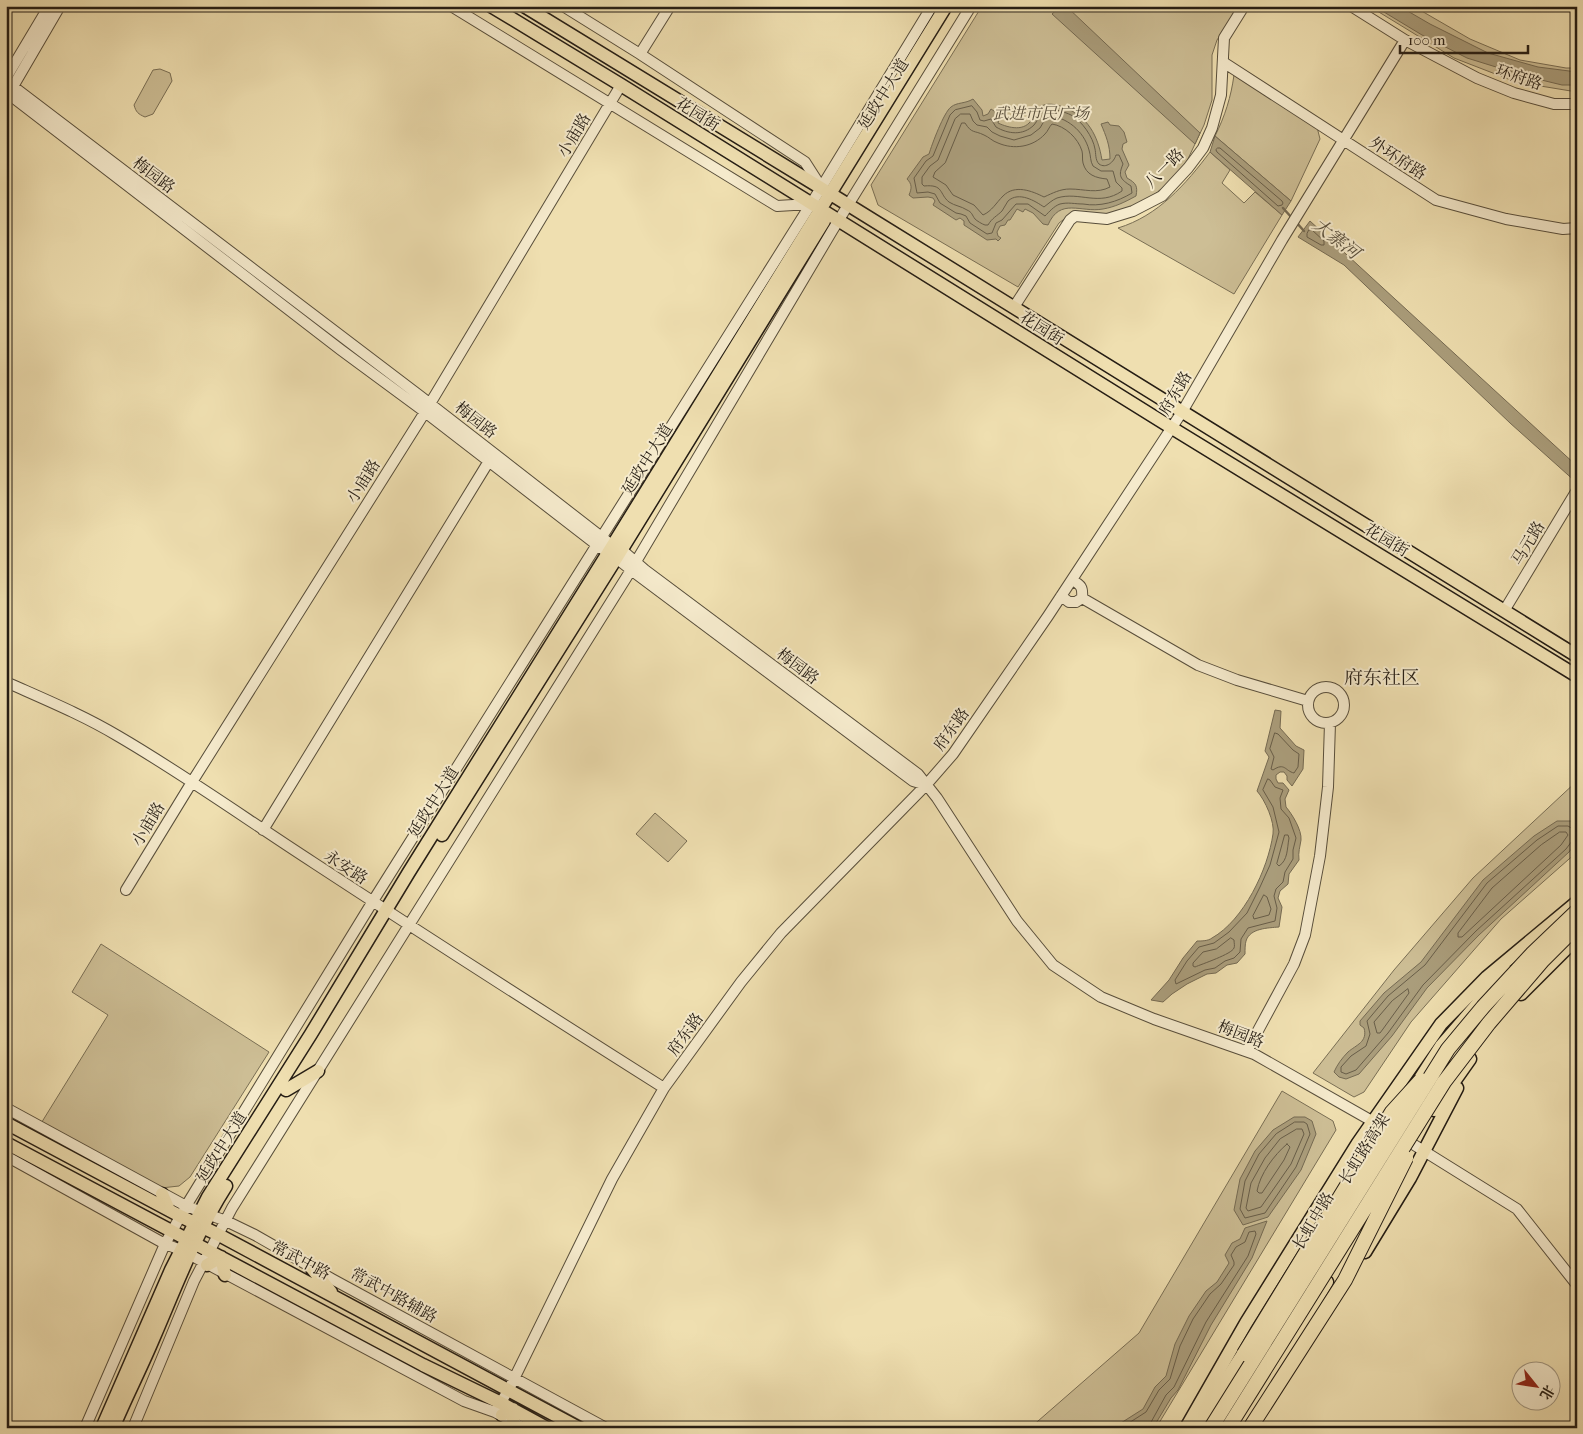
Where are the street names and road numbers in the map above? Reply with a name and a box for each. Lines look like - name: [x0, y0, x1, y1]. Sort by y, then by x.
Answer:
- street label: 延政中大道: [854, 55, 912, 133]
- street label: 环府路: [1493, 60, 1545, 94]
- street label: 花园街: [673, 93, 723, 135]
- street label: 小庙路: [553, 110, 595, 160]
- street label: 外环府路: [1366, 133, 1430, 183]
- street label: 八一路: [1140, 144, 1188, 192]
- street label: 梅园路: [129, 153, 179, 197]
- street label: 花园街: [1017, 307, 1067, 349]
- street label: 府东路: [1154, 368, 1196, 418]
- street label: 梅园路: [451, 398, 501, 442]
- street label: 延政中大道: [618, 420, 676, 498]
- street label: 小庙路: [342, 456, 384, 506]
- street label: 马元路: [1507, 518, 1549, 568]
- street label: 花园街: [1362, 519, 1412, 561]
- street label: 梅园路: [773, 644, 823, 688]
- street label: 府东路: [929, 704, 973, 754]
- street label: 延政中大道: [404, 763, 462, 841]
- street label: 小庙路: [127, 799, 169, 849]
- street label: 永安路: [321, 846, 371, 888]
- street label: 府东路: [663, 1009, 707, 1059]
- street label: 梅园路: [1215, 1017, 1267, 1051]
- street label: 延政中大道: [192, 1108, 250, 1186]
- street label: 长虹路高架: [1335, 1110, 1393, 1188]
- street label: 长虹中路: [1288, 1189, 1338, 1253]
- street label: 常武中路: [268, 1237, 334, 1283]
- street label: 常武中路辅路: [347, 1263, 441, 1327]

